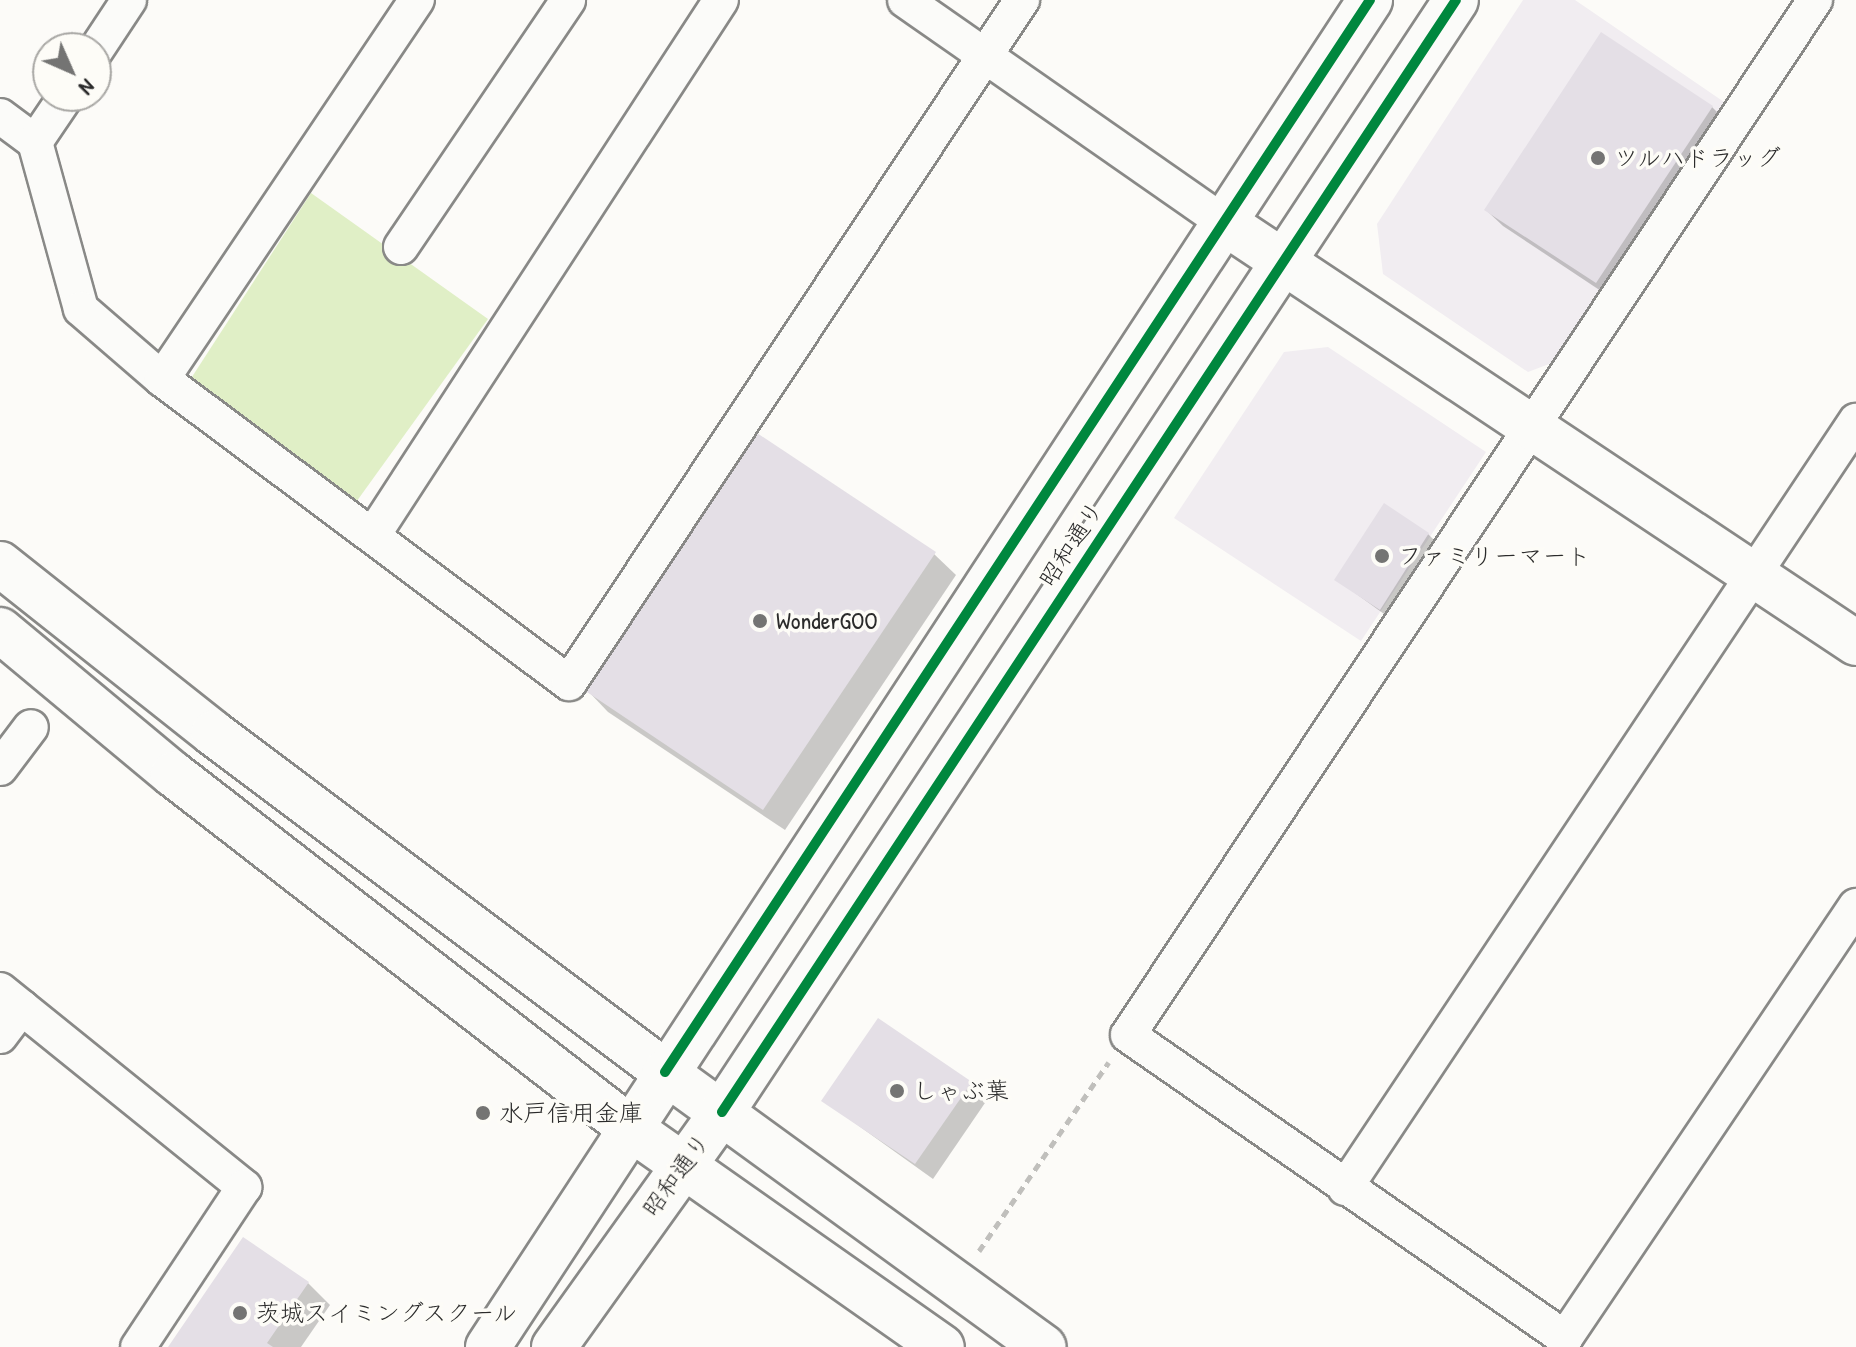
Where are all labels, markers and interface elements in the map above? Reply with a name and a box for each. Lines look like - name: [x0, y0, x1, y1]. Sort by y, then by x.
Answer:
- north arrow: [32, 32, 112, 112]
- text: N: [73, 73, 102, 102]
- place label: ツルハドラッグ: [1614, 144, 1782, 172]
- marker: ツルハドラッグ: [1589, 149, 1607, 167]
- street label: 昭和通り: [1033, 496, 1109, 592]
- place label: ファミリーマート: [1398, 542, 1590, 570]
- marker: ファミリーマート: [1373, 547, 1391, 565]
- place label: WonderGOO: [776, 607, 878, 635]
- marker: WonderGOO: [751, 612, 769, 630]
- place label: しゃぶ葉: [913, 1077, 1009, 1105]
- marker: しゃぶ葉: [888, 1082, 906, 1100]
- place label: 水戸信用金庫: [499, 1099, 643, 1127]
- marker: 水戸信用金庫: [474, 1104, 492, 1122]
- street label: 昭和通り: [636, 1128, 716, 1222]
- place label: 茨城スイミングスクール: [256, 1299, 520, 1327]
- marker: 茨城スイミングスクール: [231, 1304, 249, 1322]

